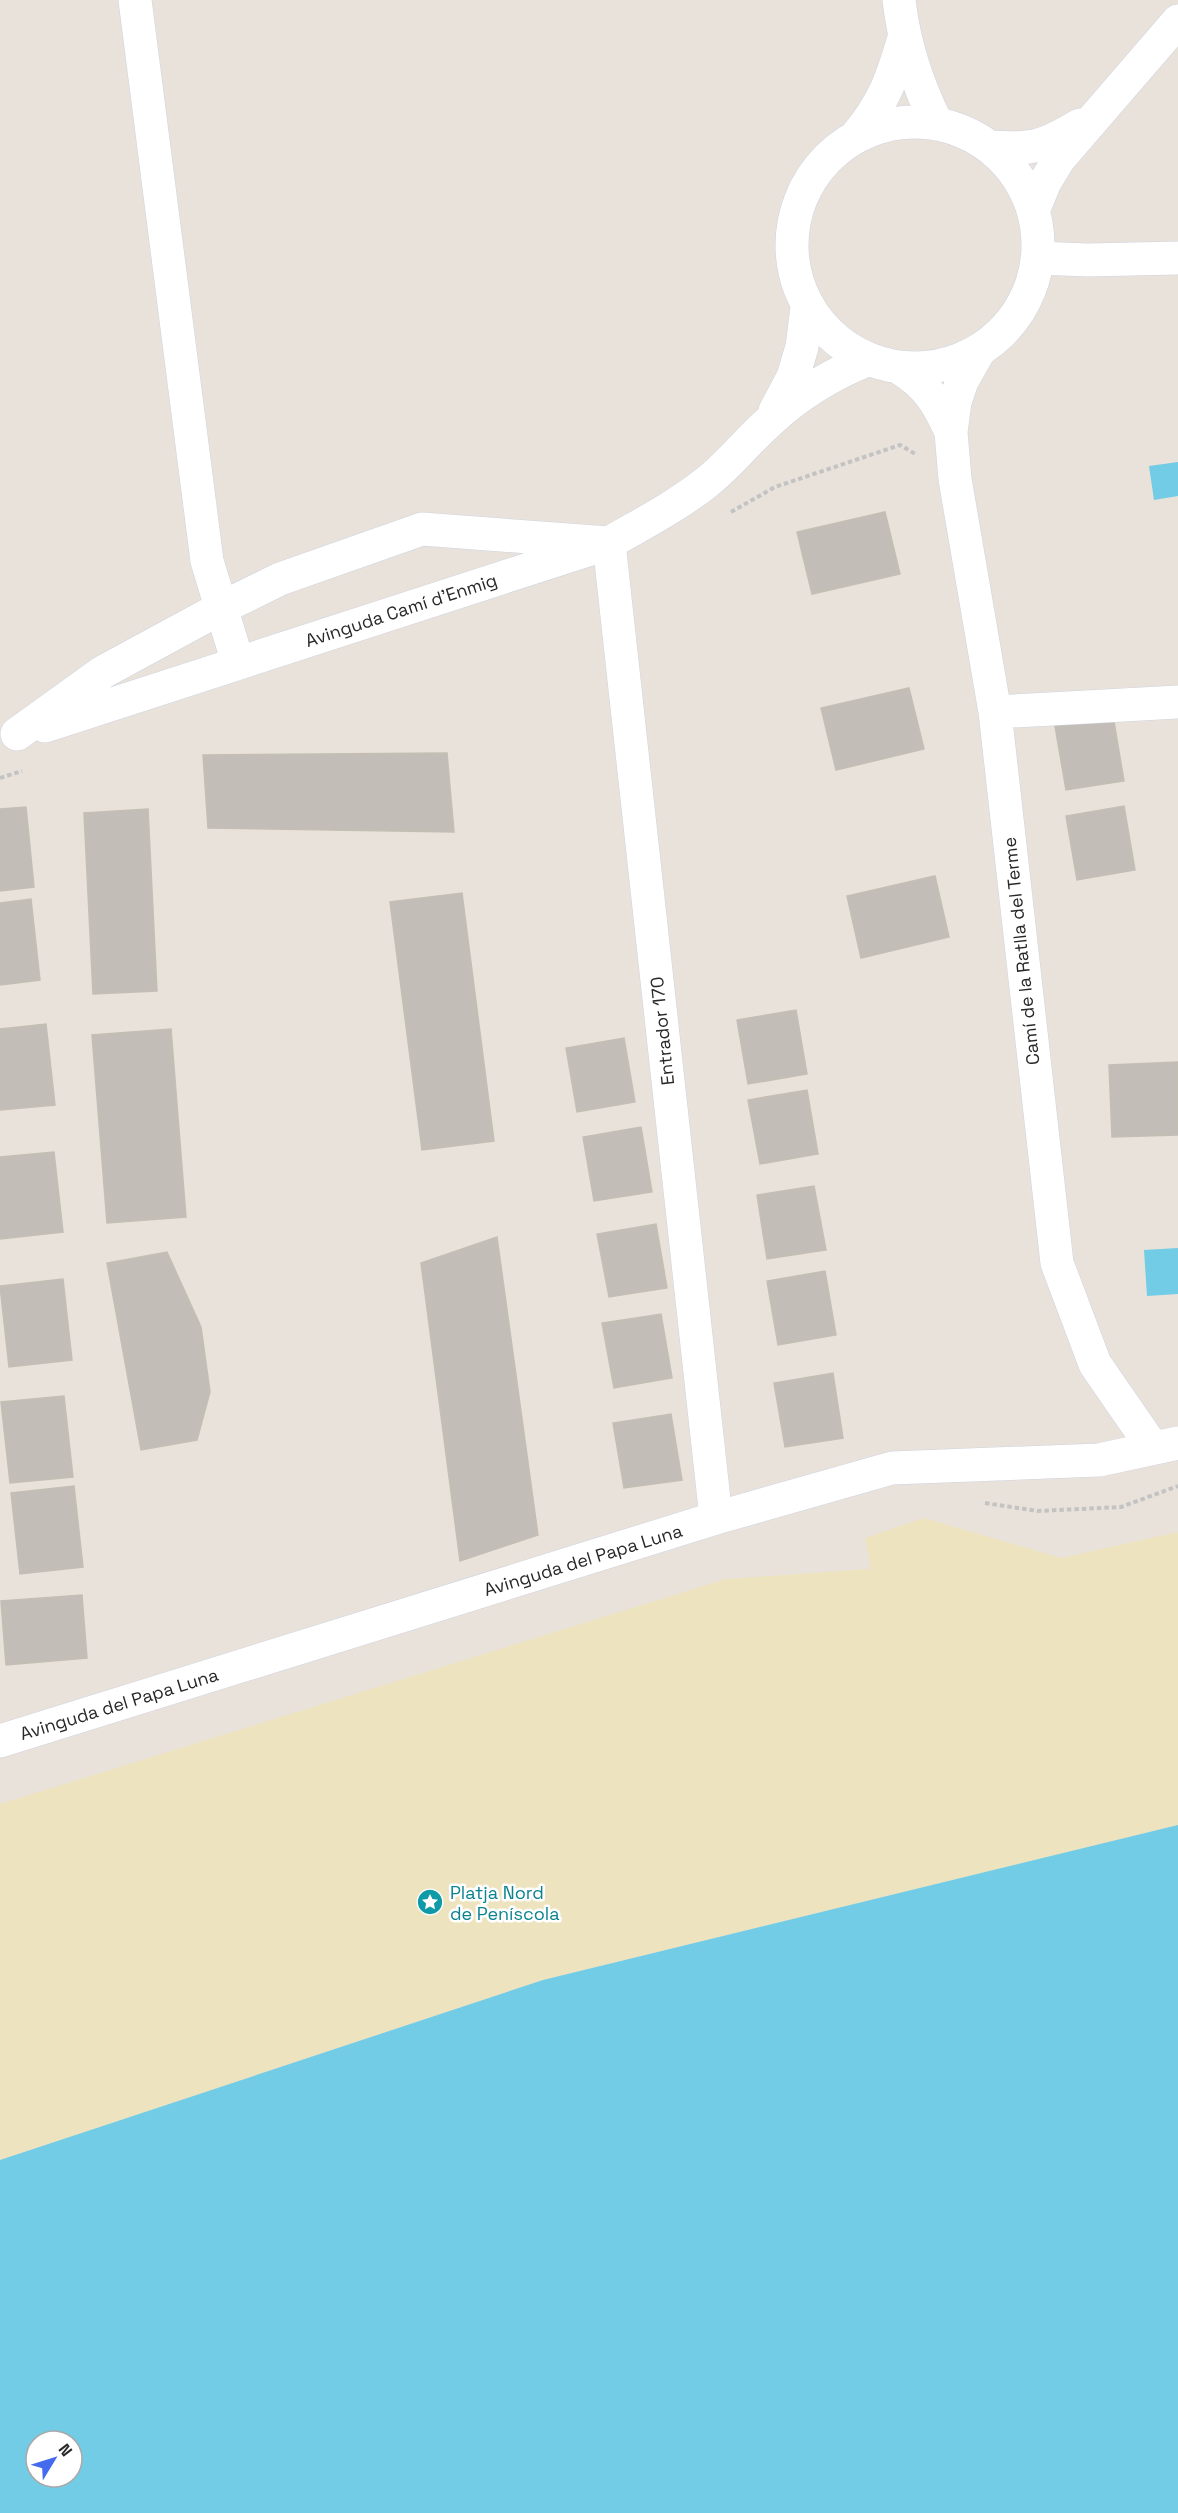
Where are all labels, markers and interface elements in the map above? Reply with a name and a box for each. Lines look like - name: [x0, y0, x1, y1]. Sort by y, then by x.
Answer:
- street label: Avinguda Camí d'Enmig: [302, 568, 500, 652]
- street label: Camí de la Ratlla del Terme: [998, 836, 1044, 1066]
- street label: Entrador 170: [645, 976, 679, 1086]
- street label: Avinguda del Papa Luna: [481, 1519, 685, 1601]
- street label: Avinguda del Papa Luna: [17, 1663, 221, 1745]
- place label: Platja Nord de Peníscola: [450, 1881, 560, 1925]
- place icon: Platja Nord de Peníscola: [415, 1887, 445, 1917]
- north arrow: [24, 2429, 84, 2489]
- text: N: [54, 2439, 77, 2461]

